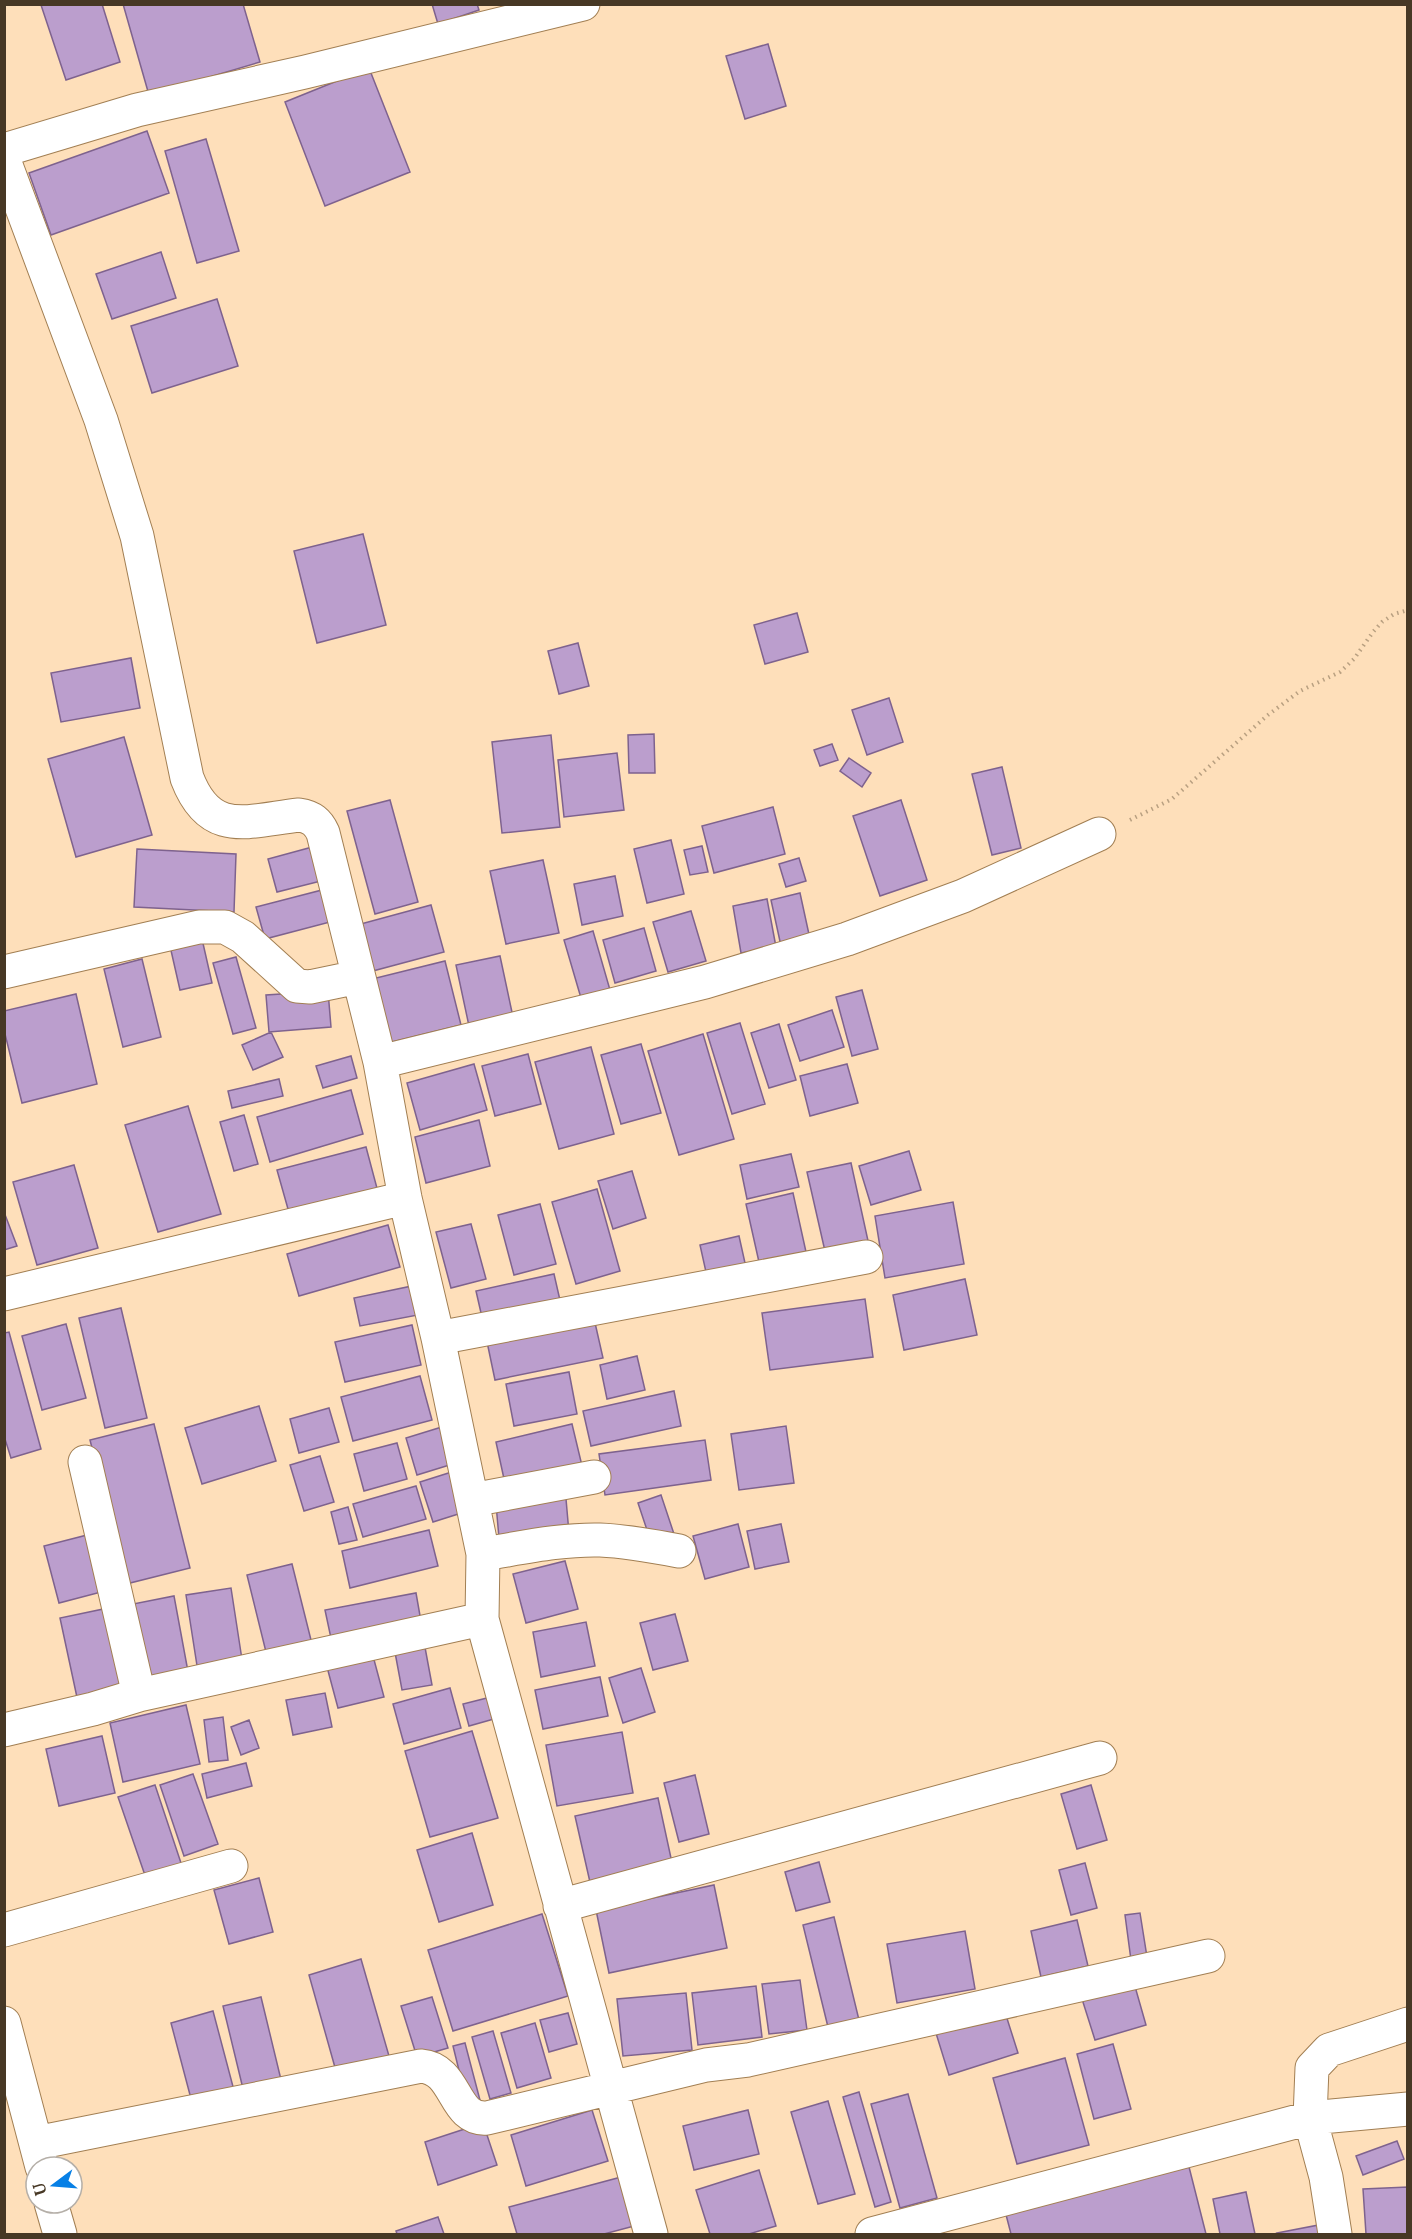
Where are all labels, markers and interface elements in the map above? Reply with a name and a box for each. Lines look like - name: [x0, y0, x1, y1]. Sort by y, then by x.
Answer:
- north arrow: [24, 2155, 84, 2215]
- text: U: [28, 2181, 51, 2198]

